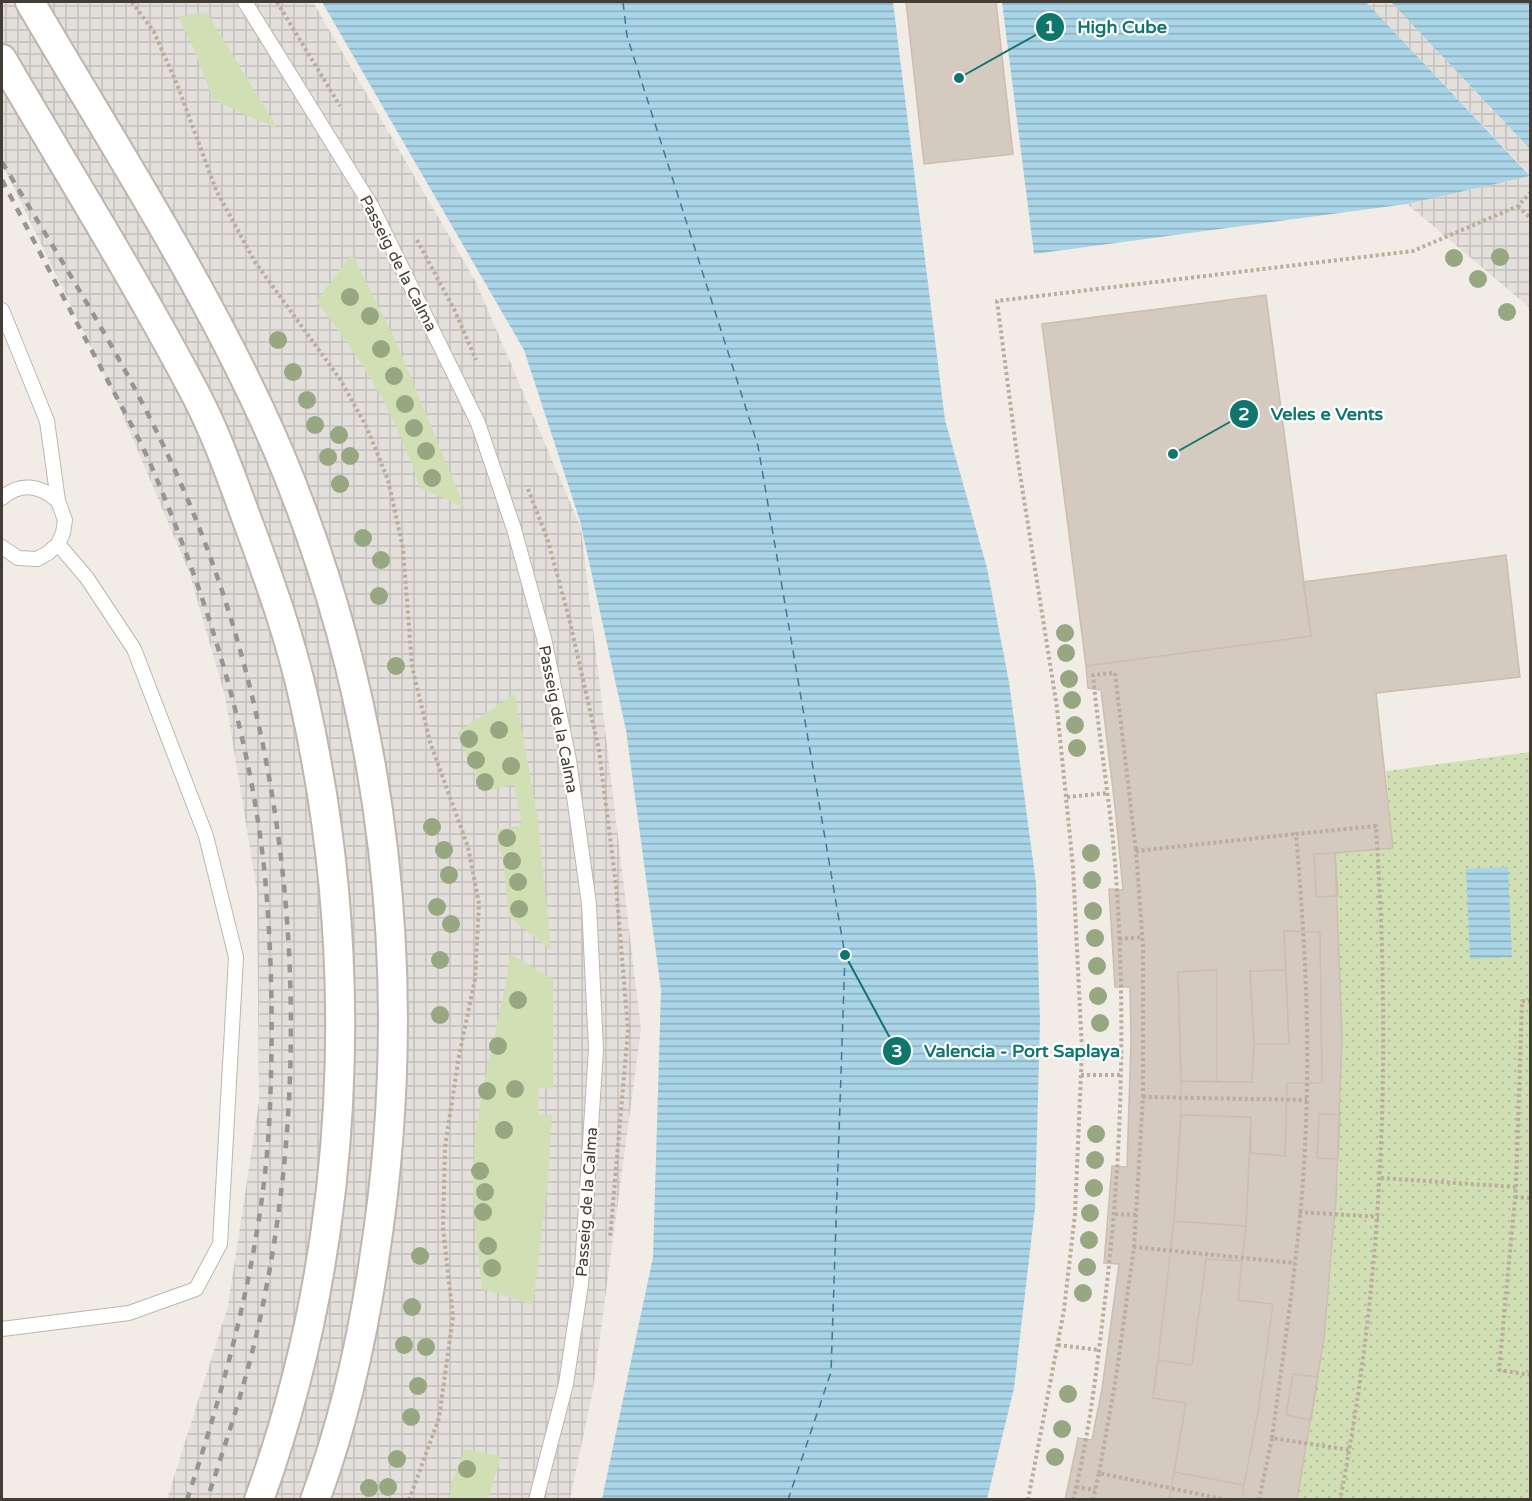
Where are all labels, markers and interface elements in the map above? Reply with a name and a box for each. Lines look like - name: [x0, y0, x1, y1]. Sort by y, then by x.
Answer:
- callout: High Cube: [1035, 9, 1179, 45]
- text: 1: [1044, 16, 1056, 38]
- text: High Cube: [1077, 16, 1167, 38]
- street label: Passeig de la Calma: [355, 192, 441, 335]
- callout: Veles e Vents: [1229, 396, 1395, 432]
- text: 2: [1238, 403, 1250, 425]
- text: Veles e Vents: [1271, 403, 1384, 425]
- street label: Passeig de la Calma: [534, 644, 582, 795]
- callout: Valencia - Port Saplaya: [882, 1033, 1132, 1069]
- text: 3: [891, 1040, 903, 1062]
- text: Valencia - Port Saplaya: [924, 1040, 1120, 1062]
- street label: Passeig de la Calma: [572, 1126, 602, 1278]

